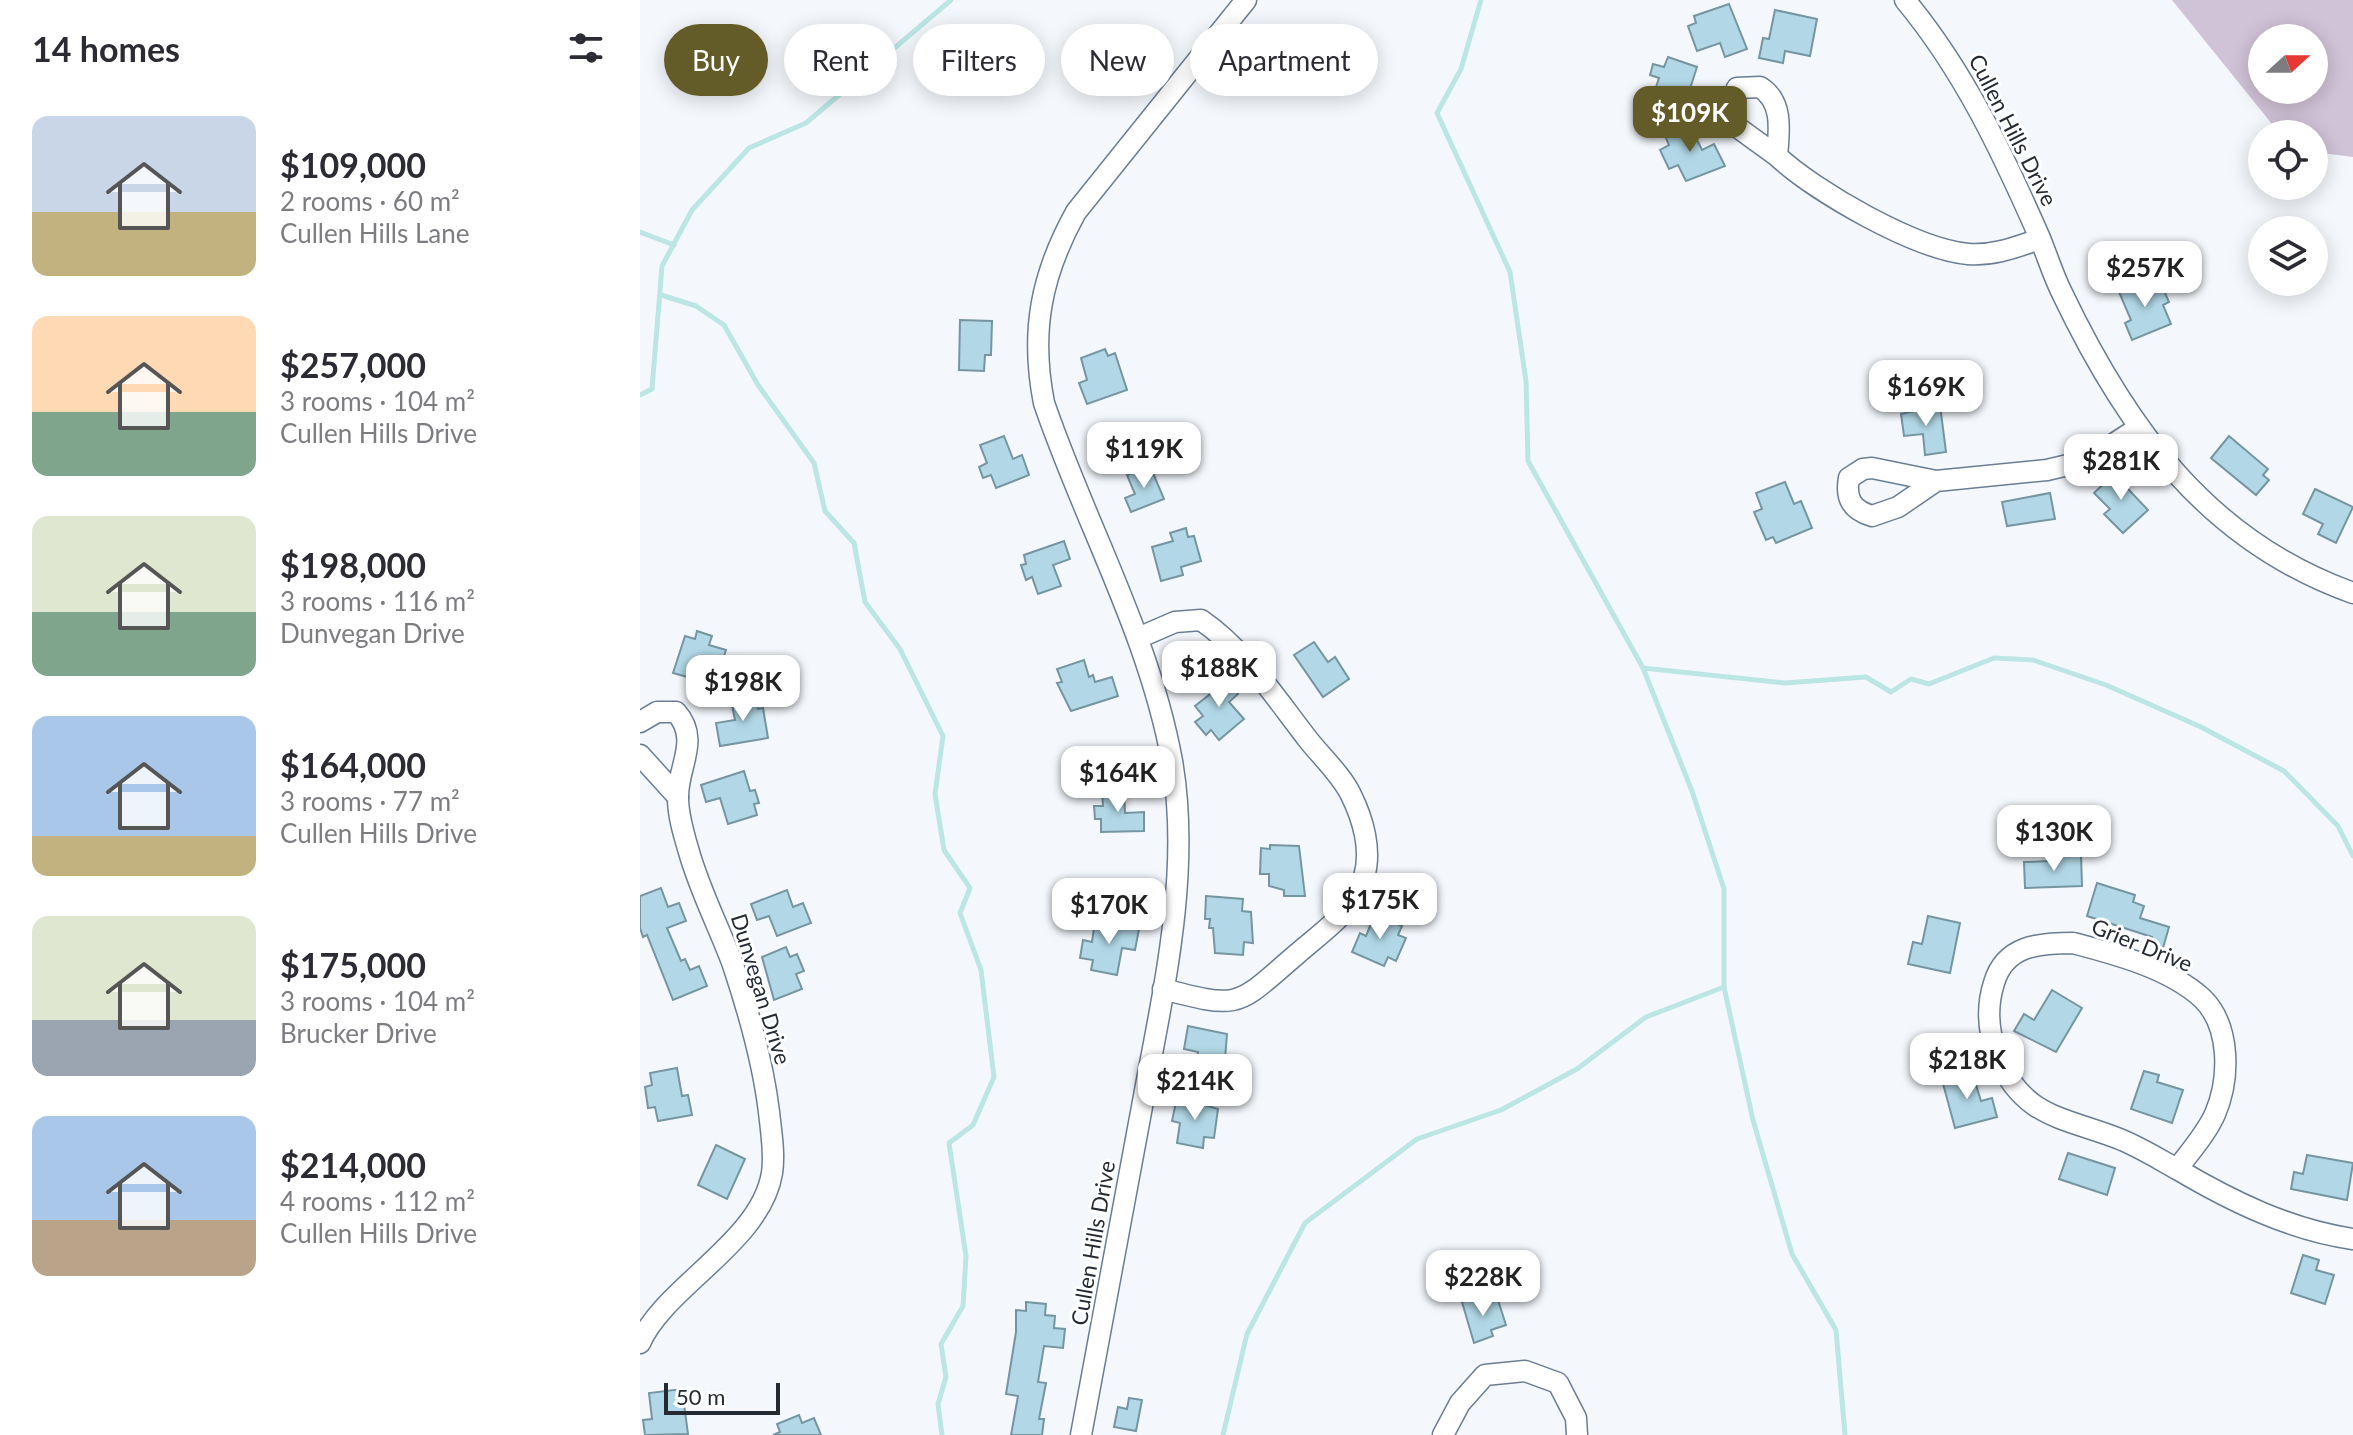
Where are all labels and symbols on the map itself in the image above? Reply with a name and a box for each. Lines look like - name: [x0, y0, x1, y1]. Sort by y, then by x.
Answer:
- north arrow: [2248, 24, 2328, 104]
- street label: Cullen Hills Drive: [1964, 49, 2063, 210]
- pin: $109K: [1634, 86, 1746, 154]
- pin: $257K: [2089, 241, 2201, 309]
- pin: $169K: [1870, 360, 1982, 428]
- pin: $119K: [1088, 422, 1200, 490]
- pin: $281K: [2065, 434, 2177, 502]
- pin: $188K: [1163, 641, 1275, 709]
- pin: $198K: [687, 655, 799, 723]
- pin: $164K: [1062, 746, 1174, 814]
- pin: $130K: [1998, 805, 2110, 873]
- pin: $175K: [1324, 873, 1436, 941]
- pin: $170K: [1053, 878, 1165, 946]
- street label: Dunvegan Drive: [726, 910, 797, 1068]
- street label: Grier Drive: [2088, 912, 2197, 977]
- pin: $218K: [1911, 1033, 2023, 1101]
- pin: $214K: [1139, 1054, 1251, 1122]
- street label: Cullen Hills Drive: [1065, 1159, 1120, 1327]
- pin: $228K: [1427, 1250, 1539, 1318]
- scale bar: [664, 1379, 780, 1415]

